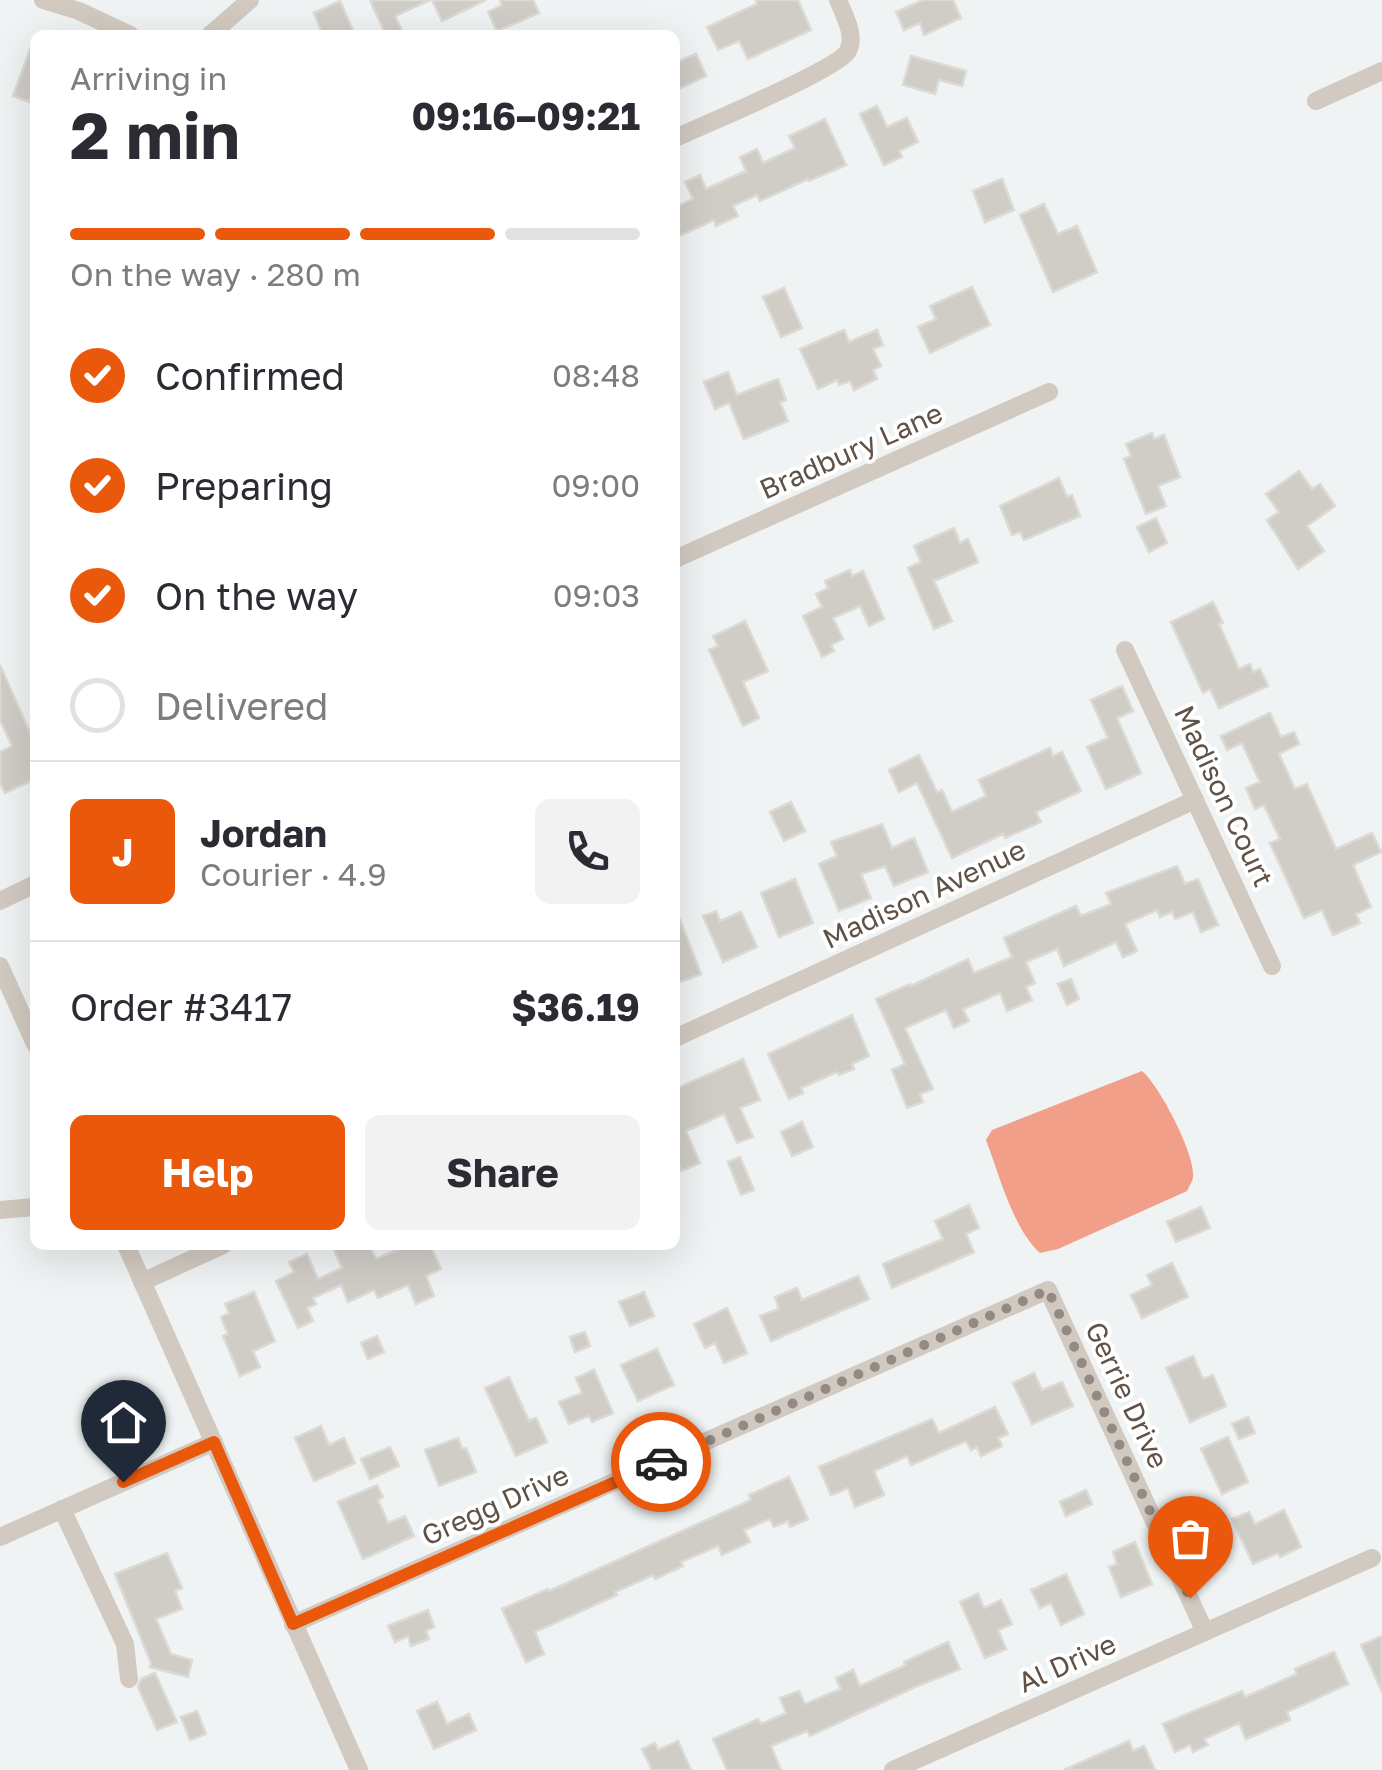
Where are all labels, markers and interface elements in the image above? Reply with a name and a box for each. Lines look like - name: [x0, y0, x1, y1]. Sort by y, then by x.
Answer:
- text: Arriving in: [70, 59, 227, 97]
- text: 09:16–09:21: [411, 93, 640, 138]
- text: 2 min: [70, 95, 240, 173]
- text: On the way · 280 m: [70, 255, 361, 293]
- icon: check: [70, 348, 125, 403]
- text: Confirmed: [155, 353, 345, 398]
- text: 08:48: [552, 356, 640, 394]
- street label: Bradbury Lane: [754, 395, 947, 506]
- icon: check: [70, 458, 125, 513]
- text: Preparing: [155, 463, 333, 508]
- text: 09:00: [552, 466, 640, 504]
- icon: check: [70, 568, 125, 623]
- text: On the way: [155, 573, 358, 618]
- text: 09:03: [553, 576, 640, 614]
- text: Delivered: [155, 683, 328, 728]
- street label: Madison Court: [1168, 700, 1281, 892]
- button: phone: [535, 799, 640, 904]
- text: Jordan: [200, 810, 327, 855]
- text: J: [112, 829, 133, 874]
- street label: Madison Avenue: [817, 832, 1030, 955]
- text: Courier · 4.9: [200, 855, 387, 893]
- text: Order #3417: [70, 984, 292, 1029]
- text: $36.19: [511, 984, 640, 1029]
- button: Help: [70, 1115, 345, 1230]
- button: Share: [365, 1115, 640, 1230]
- street label: Gerrie Drive: [1079, 1316, 1176, 1473]
- pin: [81, 1380, 166, 1483]
- icon: home: [96, 1395, 151, 1450]
- courier: [611, 1412, 711, 1512]
- icon: car: [634, 1435, 689, 1490]
- street label: Gregg Drive: [416, 1457, 573, 1552]
- pin: [1148, 1496, 1233, 1599]
- icon: bag: [1163, 1511, 1218, 1566]
- street label: Al Drive: [1013, 1626, 1121, 1699]

